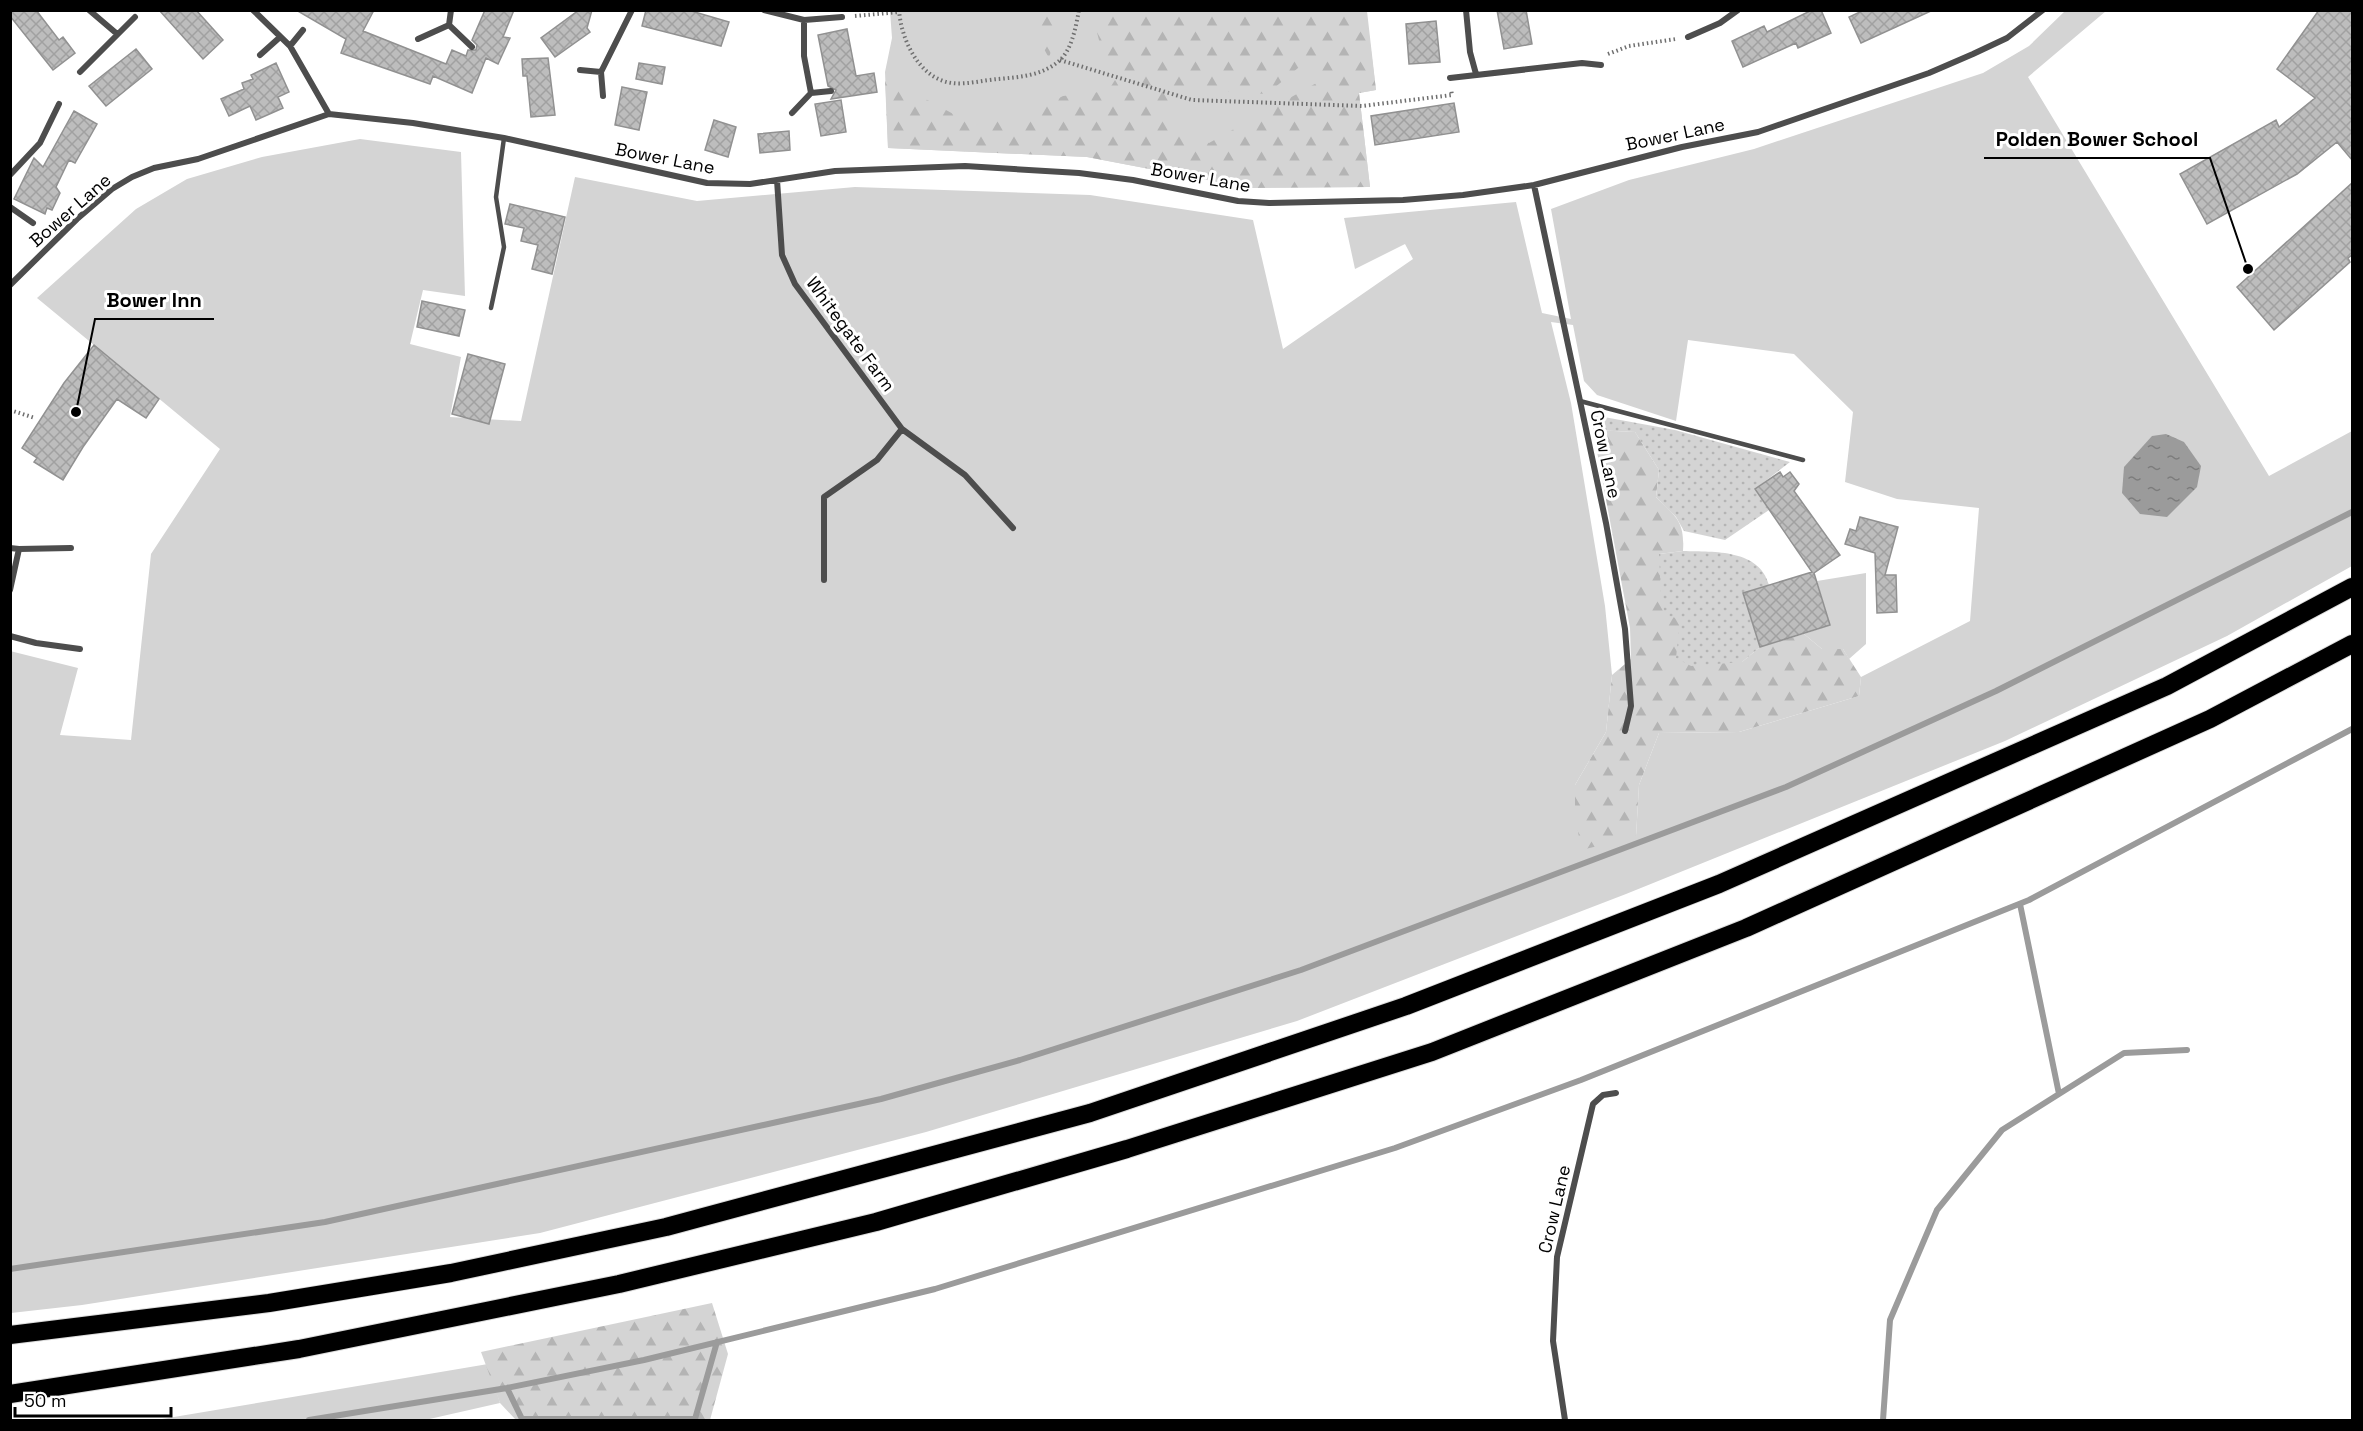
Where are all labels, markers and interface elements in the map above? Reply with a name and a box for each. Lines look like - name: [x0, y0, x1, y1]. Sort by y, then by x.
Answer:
- street label: Bower Lane: [1623, 112, 1727, 156]
- callout: Polden Bower School: [1984, 120, 2210, 158]
- text: Polden Bower School: [1996, 126, 2198, 152]
- street label: Bower Lane: [613, 137, 717, 179]
- street label: Bower Lane: [1149, 157, 1253, 197]
- street label: Bower Lane: [24, 168, 116, 252]
- street label: Whitegate Farm: [802, 272, 900, 396]
- callout: Bower Inn: [95, 281, 214, 319]
- text: Bower Inn: [106, 287, 202, 313]
- street label: Crow Lane: [1585, 408, 1627, 500]
- street label: Crow Lane: [1533, 1163, 1575, 1255]
- scale bar: [15, 1380, 171, 1418]
- text: 50 m: [24, 1389, 66, 1412]

